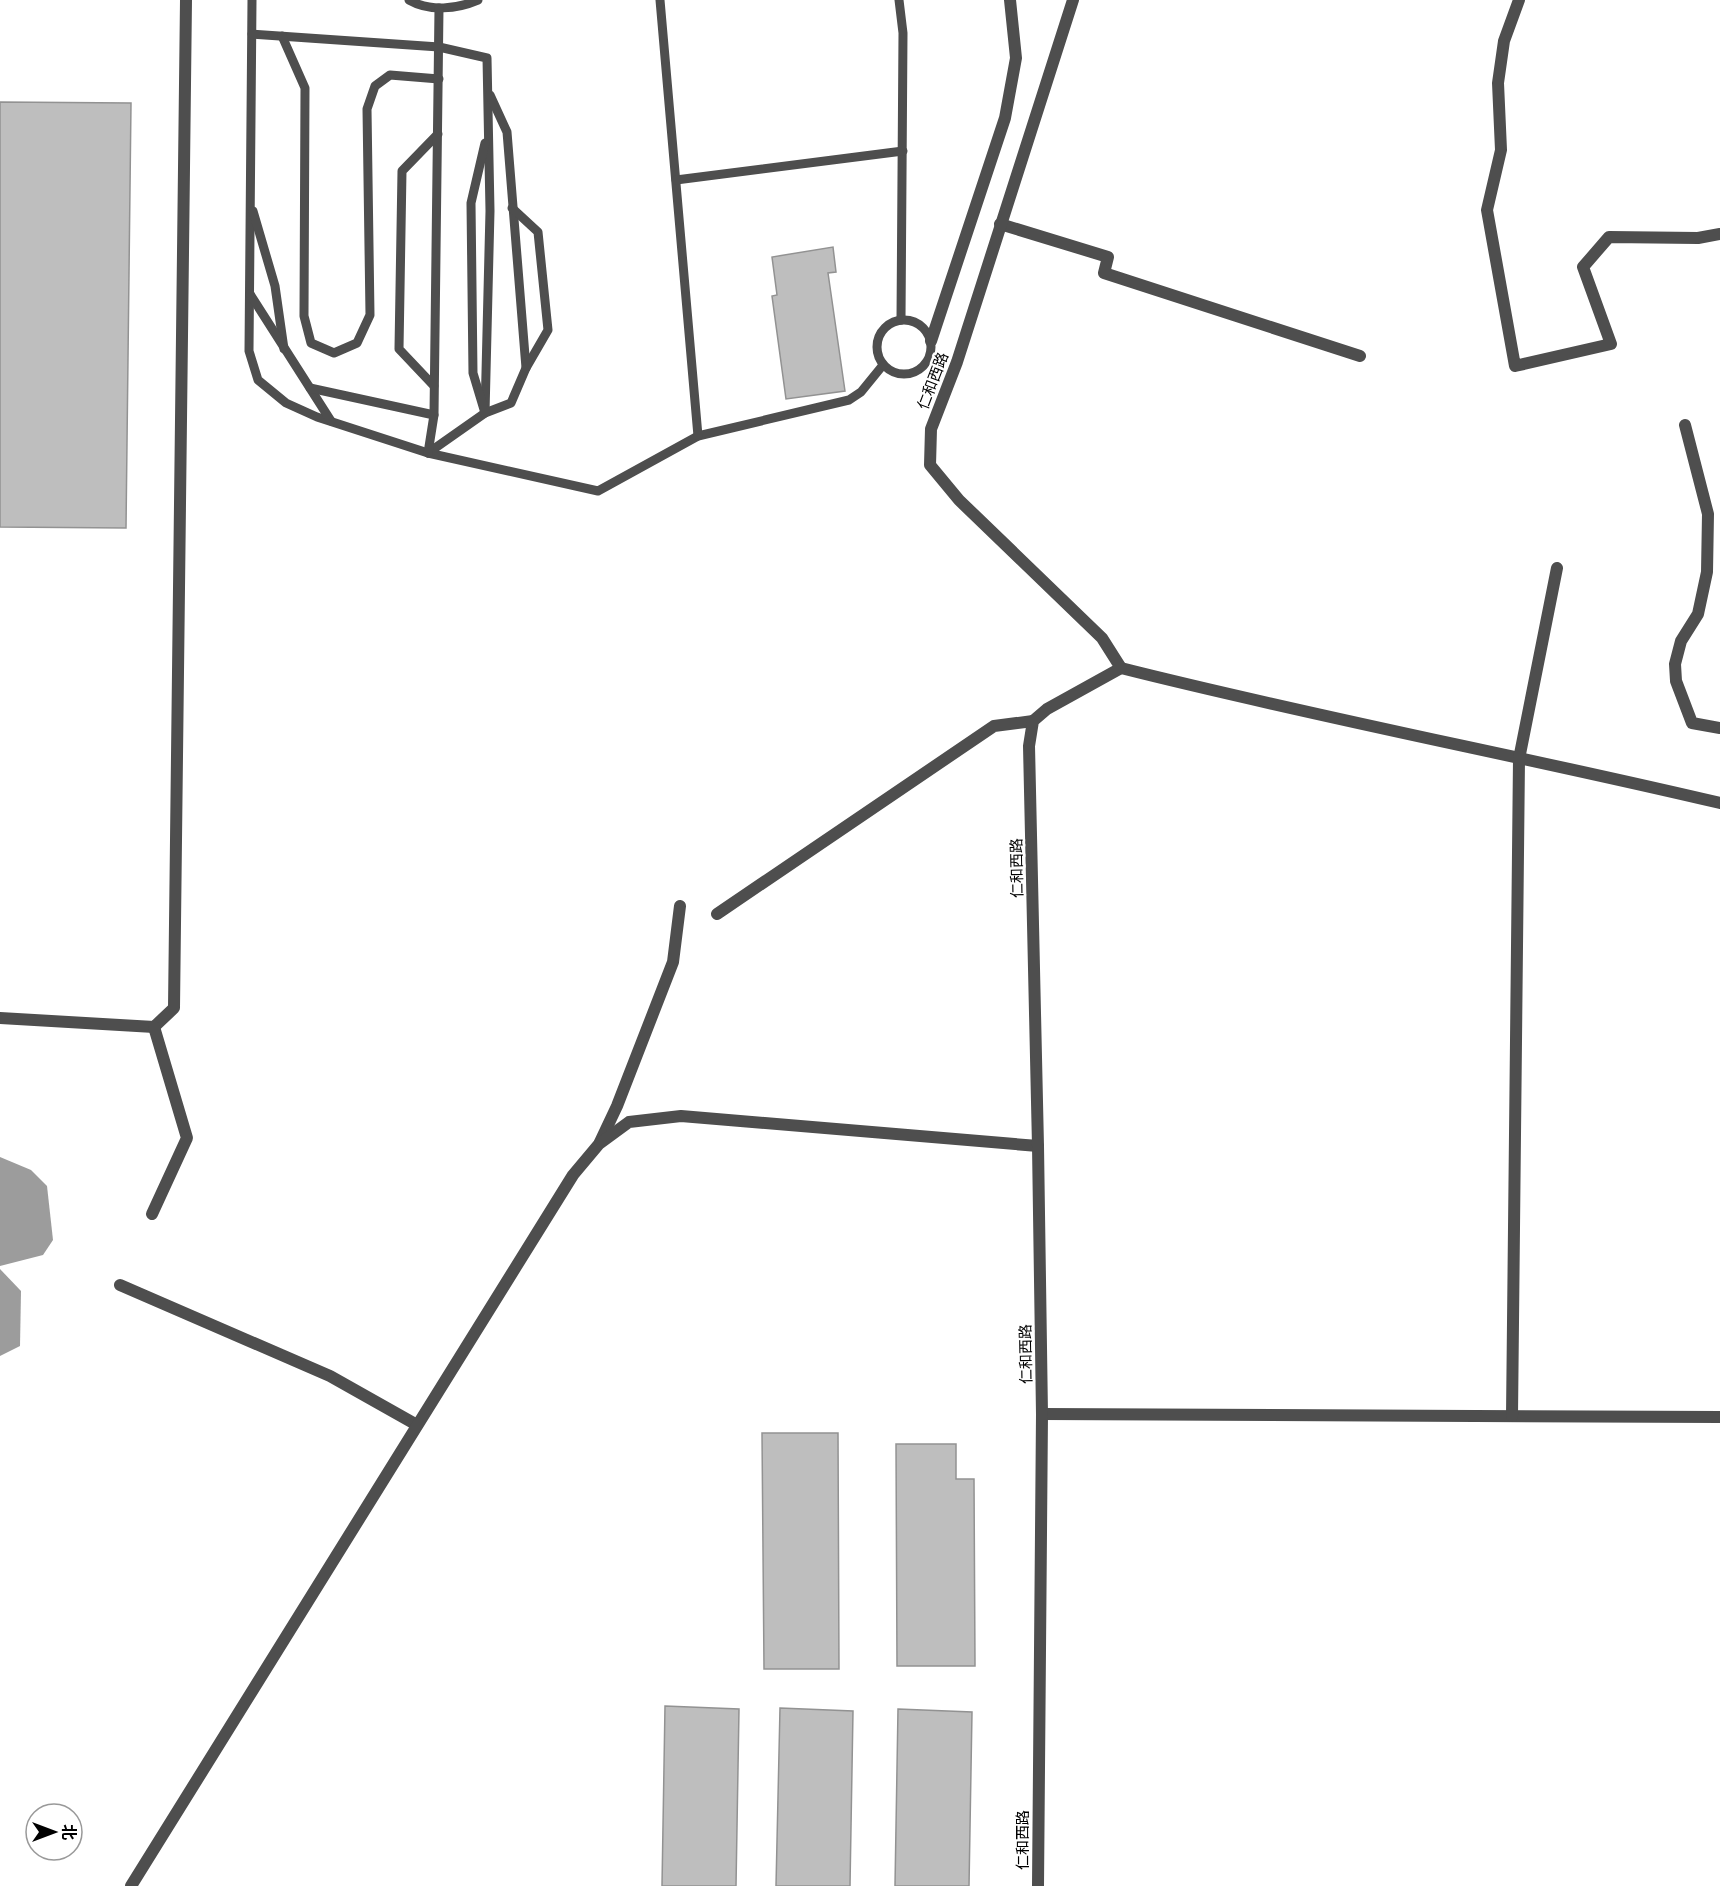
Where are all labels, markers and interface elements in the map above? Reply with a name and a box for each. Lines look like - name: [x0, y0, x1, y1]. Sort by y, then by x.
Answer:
- street label: 仁和西路: [912, 349, 953, 413]
- street label: 仁和西路: [1005, 838, 1028, 898]
- street label: 仁和西路: [1014, 1324, 1037, 1384]
- north arrow: [24, 1802, 84, 1862]
- street label: 仁和西路: [1012, 1810, 1033, 1870]
- text: 北: [58, 1824, 80, 1840]

